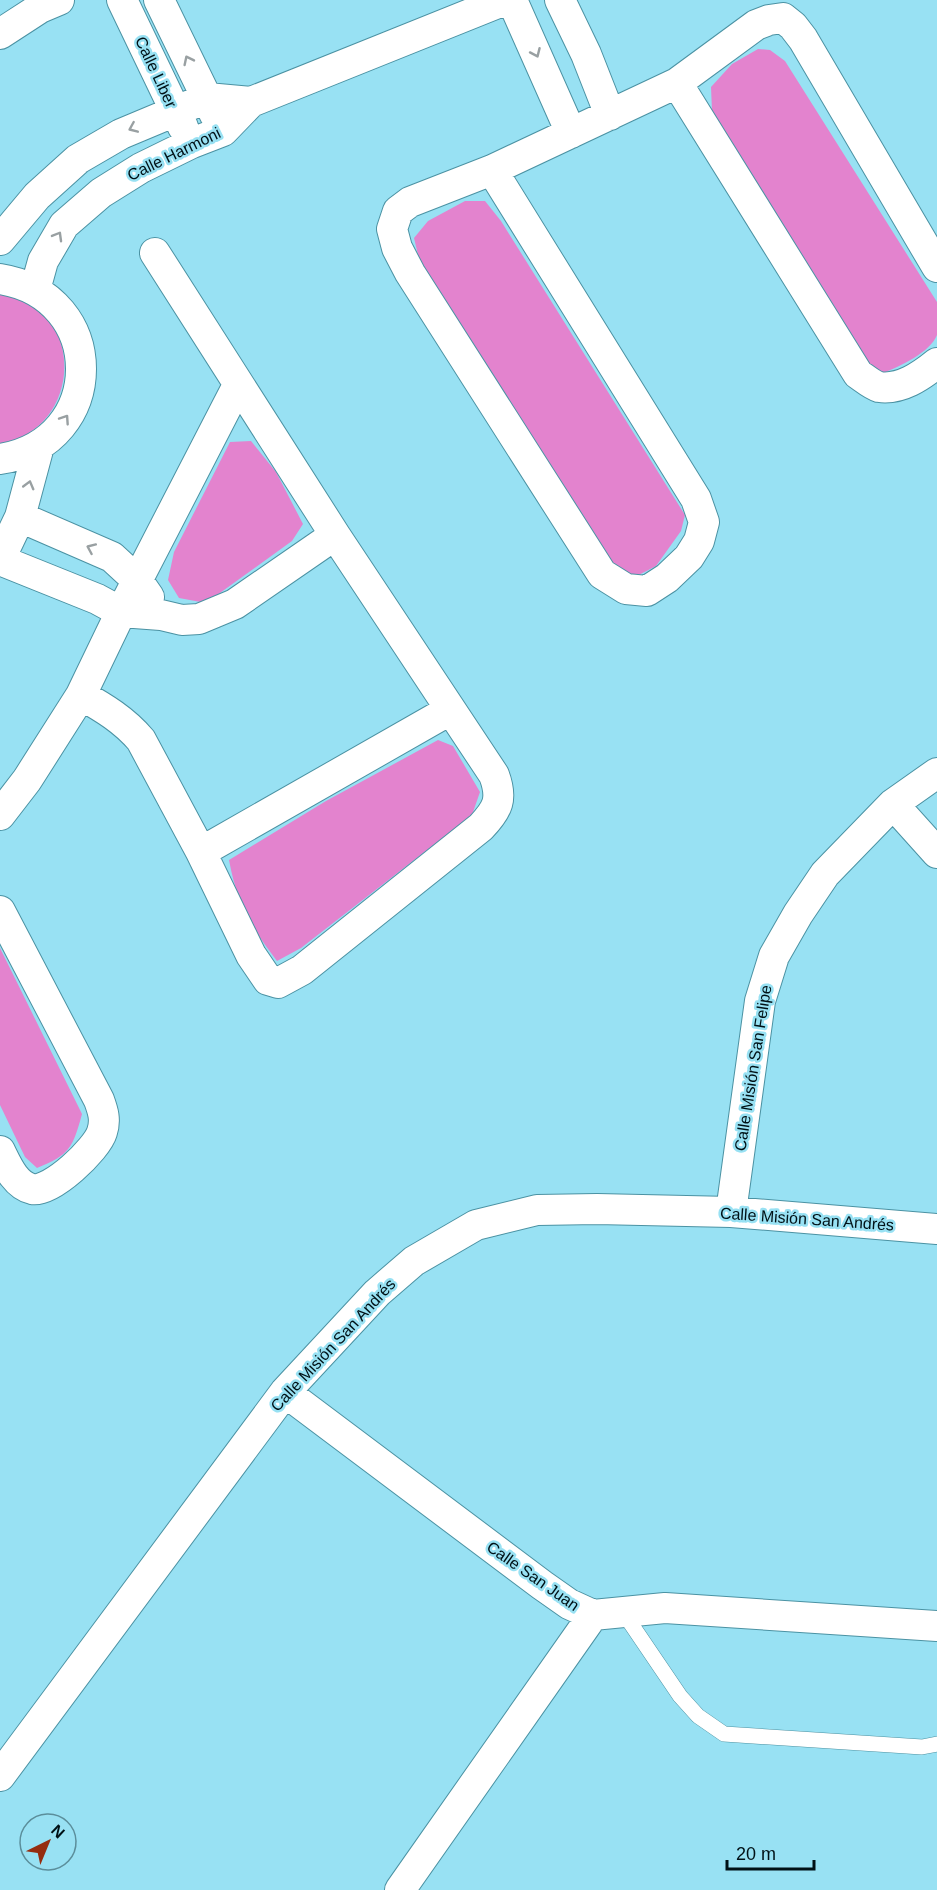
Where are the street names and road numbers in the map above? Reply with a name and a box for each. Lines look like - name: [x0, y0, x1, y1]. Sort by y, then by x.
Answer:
- street label: Calle Liber: [132, 34, 180, 111]
- street label: Calle Harmoni: [125, 124, 223, 184]
- street label: Calle Misión San Felipe: [731, 984, 775, 1152]
- street label: Calle Misión San Andrés: [719, 1204, 895, 1234]
- street label: Calle Misión San Andrés: [267, 1275, 399, 1415]
- street label: Calle San Juan: [484, 1538, 582, 1614]

